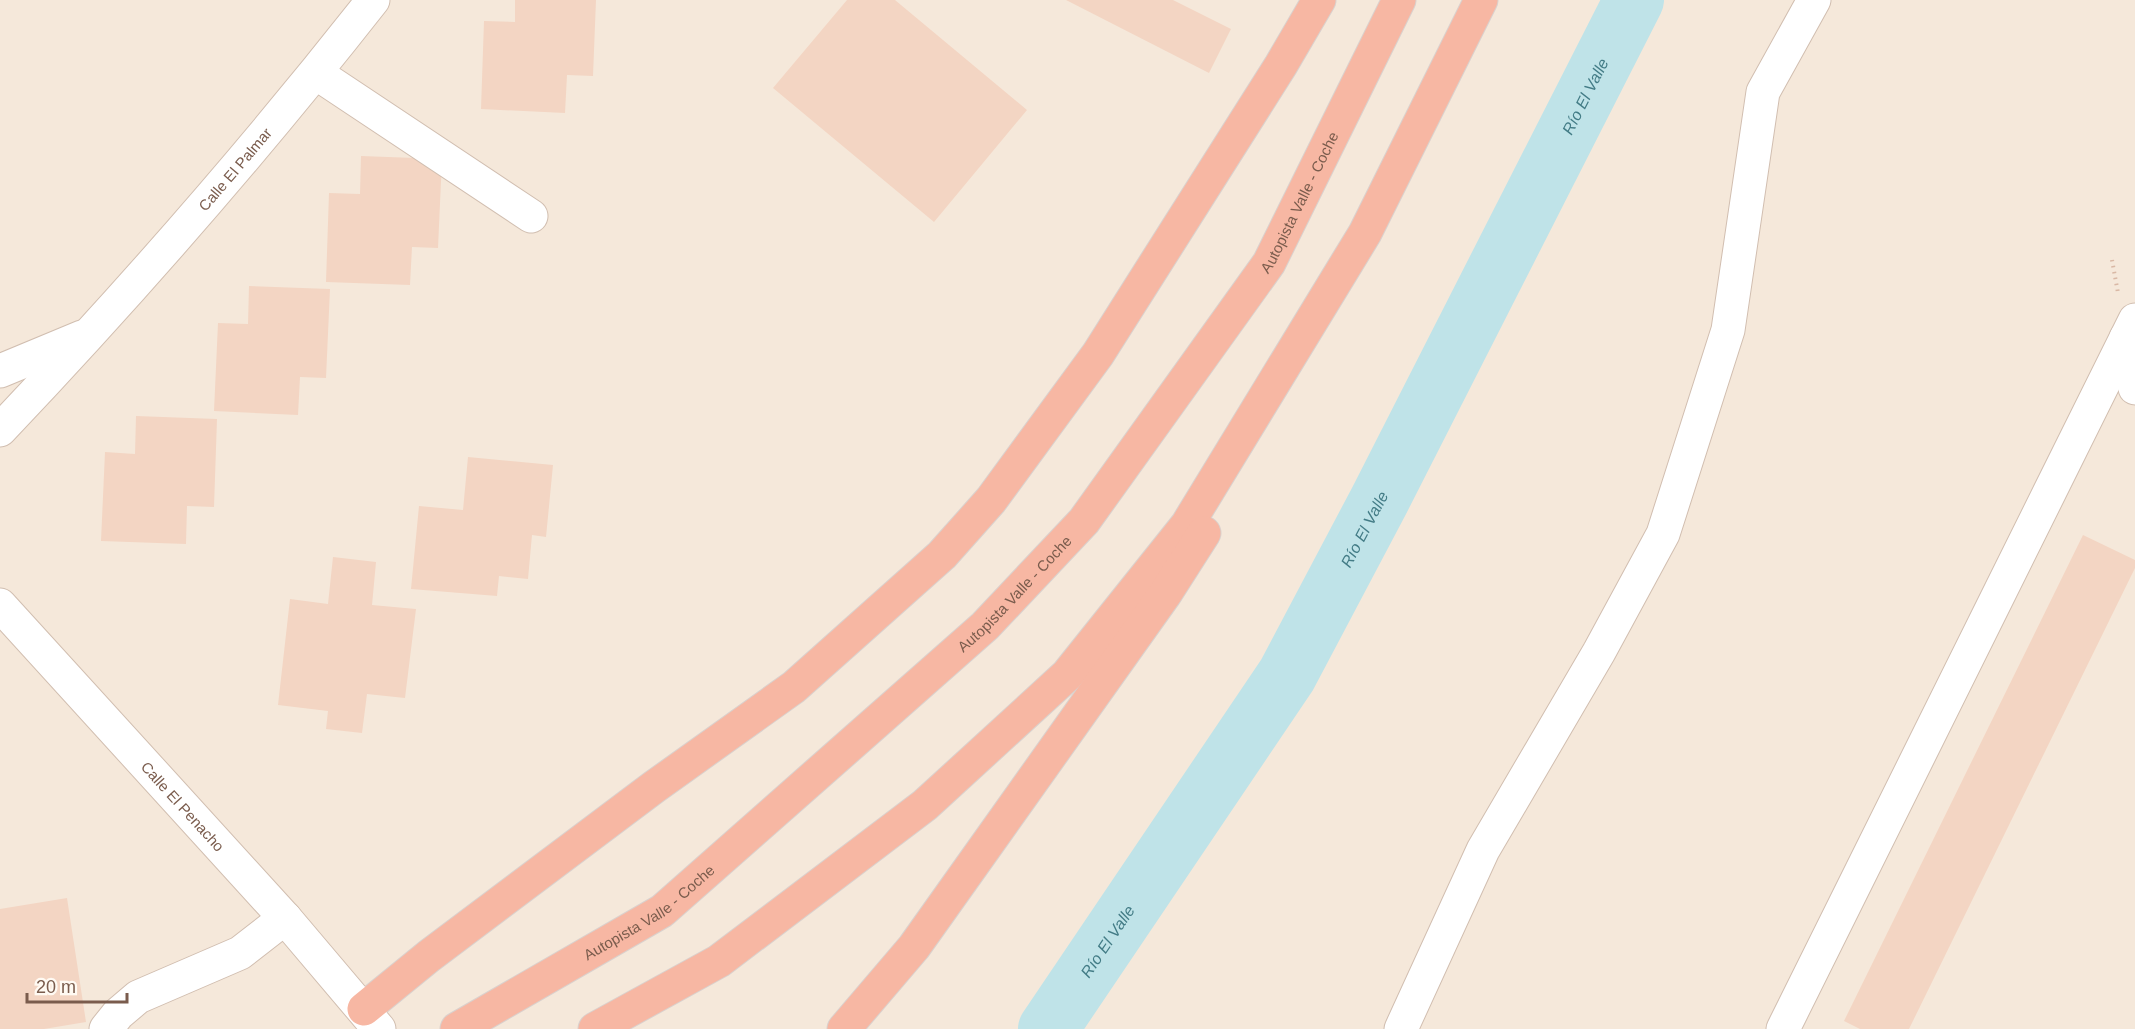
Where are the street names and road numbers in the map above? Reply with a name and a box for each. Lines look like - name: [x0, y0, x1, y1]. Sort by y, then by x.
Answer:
- street label: Calle El Palmar: [195, 124, 275, 214]
- street label: Autopista Valle - Coche: [1256, 129, 1341, 276]
- street label: Autopista Valle - Coche: [954, 532, 1075, 655]
- street label: Calle El Penacho: [138, 758, 228, 854]
- street label: Autopista Valle - Coche: [580, 861, 717, 963]

